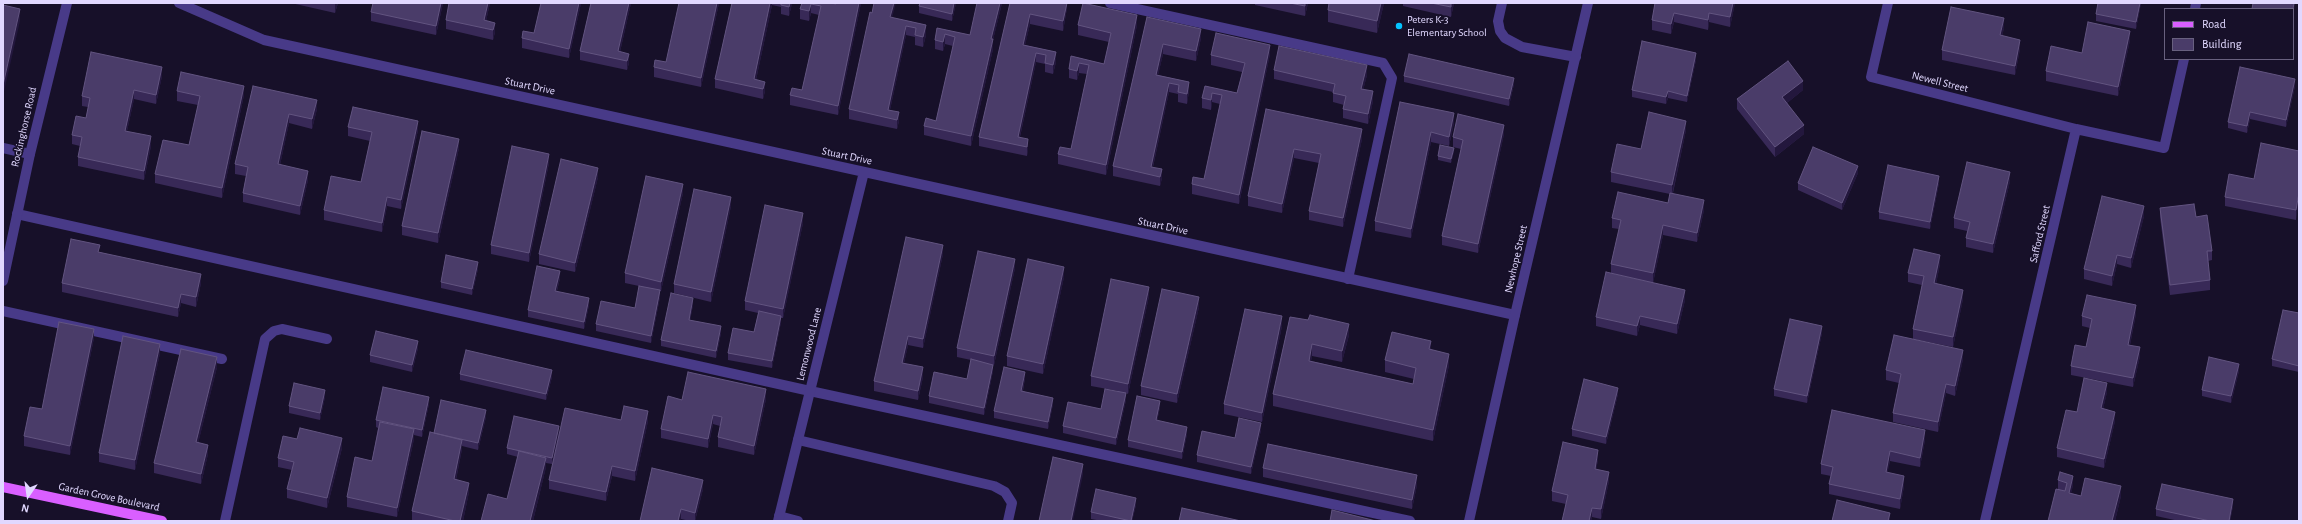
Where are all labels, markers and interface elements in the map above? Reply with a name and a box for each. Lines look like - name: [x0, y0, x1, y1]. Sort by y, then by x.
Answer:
- legend: [2164, 8, 2294, 60]
- place label: Peters K-3 Elementary School: [1407, 13, 1487, 39]
- text: Road: [2202, 18, 2226, 30]
- marker: Peters K-3 Elementary School: [1394, 21, 1404, 31]
- text: Building: [2202, 38, 2242, 50]
- street label: Newell Street: [1910, 69, 1970, 95]
- street label: Stuart Drive: [504, 74, 556, 98]
- street label: Rockinghorse Road: [8, 86, 40, 168]
- street label: Stuart Drive: [821, 144, 873, 168]
- street label: Safford Street: [2027, 204, 2053, 264]
- street label: Stuart Drive: [1137, 214, 1189, 238]
- street label: Newhope Street: [1502, 224, 1530, 294]
- street label: Lemonwood Lane: [794, 306, 824, 382]
- north arrow: [8, 476, 48, 516]
- street label: Garden Grove Boulevard: [57, 480, 161, 514]
- text: N: [20, 502, 30, 514]

